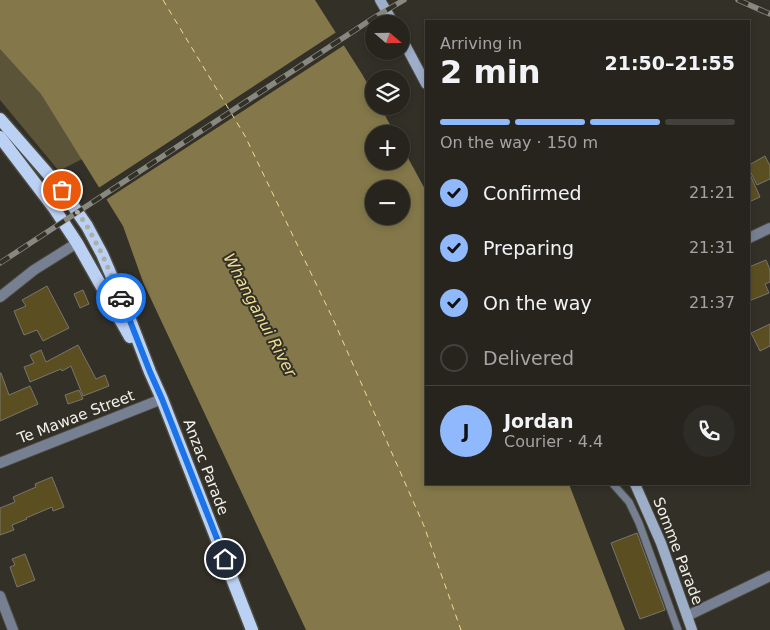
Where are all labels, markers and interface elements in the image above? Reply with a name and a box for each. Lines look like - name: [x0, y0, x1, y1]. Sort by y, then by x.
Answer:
- north arrow: [365, 15, 410, 60]
- map controls: [365, 15, 410, 225]
- text: Arriving in: [440, 34, 522, 53]
- text: 21:50–21:55: [605, 52, 735, 74]
- text: 2 min: [440, 53, 541, 91]
- button: layers: [365, 70, 410, 115]
- button: +: [365, 125, 410, 170]
- text: On the way · 150 m: [440, 133, 598, 152]
- pin: [41, 169, 83, 211]
- icon: bag: [48, 176, 76, 204]
- icon: check: [440, 179, 468, 207]
- button: −: [365, 180, 410, 225]
- text: Confirmed: [483, 182, 582, 204]
- text: 21:21: [689, 183, 735, 202]
- icon: check: [440, 234, 468, 262]
- text: Preparing: [483, 237, 574, 259]
- text: 21:31: [689, 238, 735, 257]
- water label: Whanganui River: [219, 250, 301, 381]
- courier: [96, 273, 146, 323]
- icon: car: [107, 284, 135, 312]
- icon: check: [440, 289, 468, 317]
- text: On the way: [483, 292, 592, 314]
- text: 21:37: [689, 293, 735, 312]
- text: Delivered: [483, 347, 574, 369]
- street label: Te Mawae Street: [14, 386, 137, 448]
- button: phone: [683, 405, 735, 457]
- text: Jordan: [504, 410, 573, 432]
- street label: Anzac Parade: [179, 416, 233, 518]
- text: J: [462, 420, 470, 442]
- text: Courier · 4.4: [504, 432, 603, 451]
- street label: Somme Parade: [649, 495, 707, 607]
- pin: [204, 538, 246, 580]
- icon: home: [211, 545, 239, 573]

